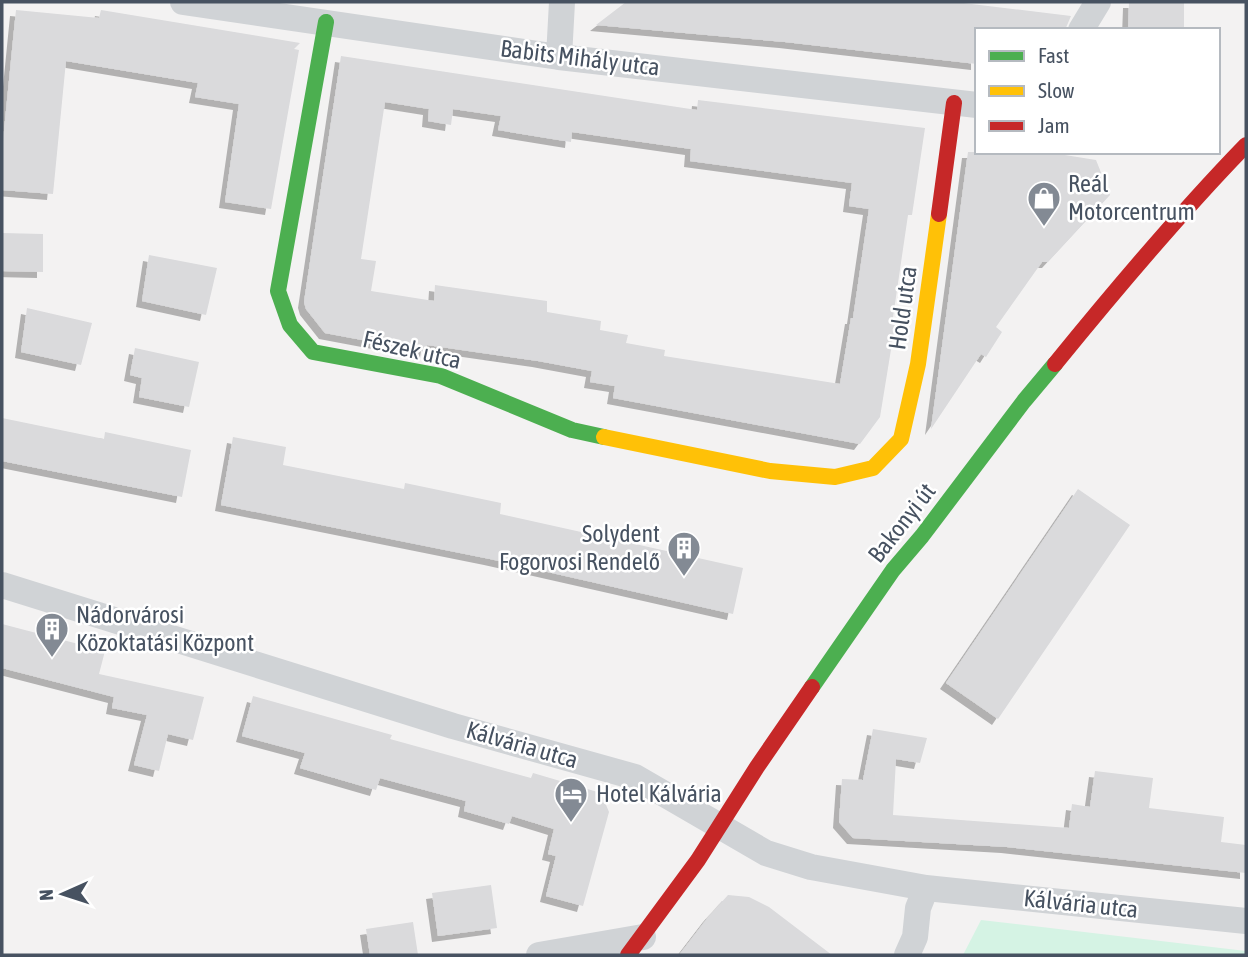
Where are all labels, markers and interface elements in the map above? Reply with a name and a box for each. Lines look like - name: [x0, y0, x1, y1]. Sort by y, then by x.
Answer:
- legend: [975, 28, 1220, 154]
- street label: Babits Mihály utca: [499, 34, 661, 81]
- text: Fast: [1038, 43, 1069, 67]
- text: Slow: [1038, 78, 1075, 102]
- text: Jam: [1038, 113, 1070, 137]
- place label: Reál Motorcentrum: [1068, 170, 1195, 225]
- shop icon: Reál Motorcentrum: [1025, 179, 1063, 228]
- street label: Hold utca: [883, 264, 922, 352]
- street label: Fészek utca: [360, 325, 464, 374]
- street label: Bakonyi út: [862, 478, 941, 568]
- place label: Solydent Fogorvosi Rendelő: [499, 520, 660, 575]
- building icon: Solydent Fogorvosi Rendelő: [665, 529, 703, 578]
- place label: Nádorvárosi Közoktatási Központ: [76, 601, 254, 656]
- building icon: Nádorvárosi Közoktatási Központ: [33, 610, 71, 659]
- street label: Kálvária utca: [463, 716, 581, 773]
- hotel icon: Hotel Kálvária: [552, 775, 590, 824]
- place label: Hotel Kálvária: [596, 780, 722, 807]
- north arrow: [28, 859, 98, 929]
- street label: Kálvária utca: [1023, 884, 1140, 923]
- text: N: [35, 889, 57, 901]

